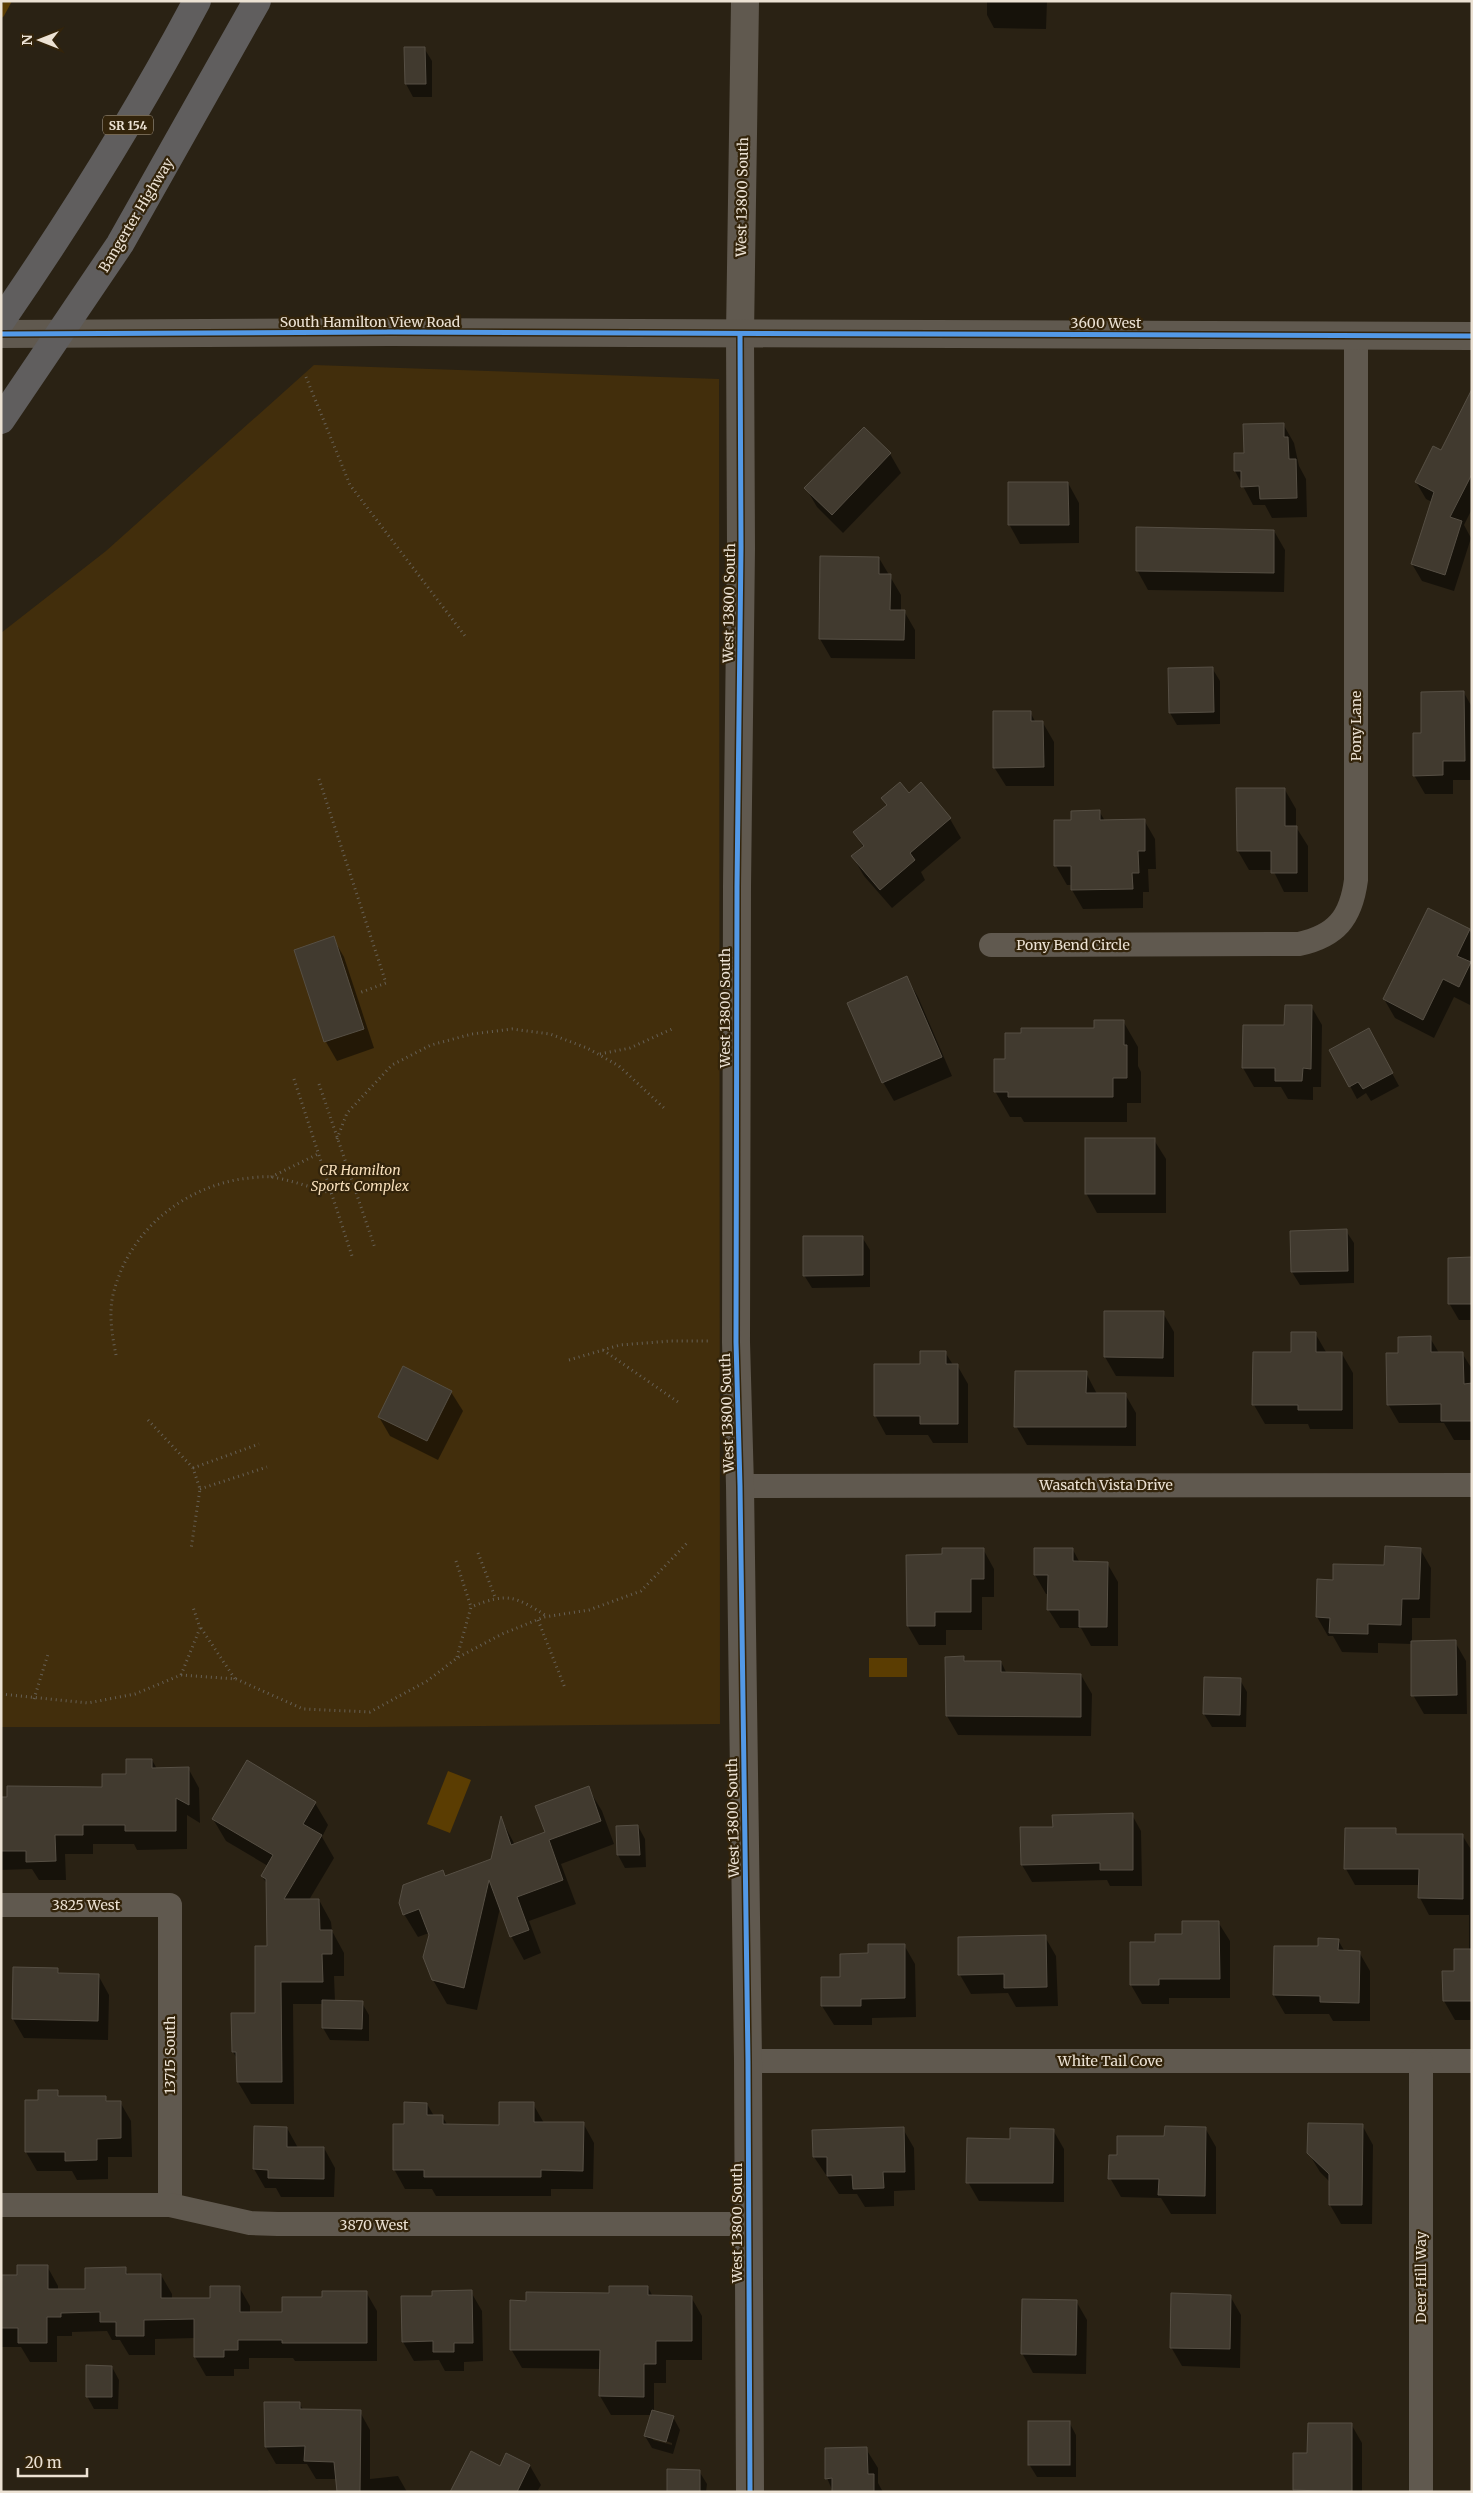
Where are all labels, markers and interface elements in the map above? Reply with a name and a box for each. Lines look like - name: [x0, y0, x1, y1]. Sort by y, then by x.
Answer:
- north arrow: [15, 15, 65, 65]
- text: N: [18, 34, 36, 46]
- road number: SR 154: [103, 116, 153, 134]
- street label: West 13800 South: [732, 137, 752, 258]
- street label: Bangerter Highway: [95, 154, 178, 276]
- street label: South Hamilton View Road: [280, 313, 461, 331]
- street label: 3600 West: [1071, 314, 1142, 332]
- street label: West 13800 South: [719, 543, 739, 664]
- street label: Pony Lane: [1347, 691, 1365, 761]
- street label: Pony Bend Circle: [1016, 936, 1130, 954]
- street label: West 13800 South: [716, 948, 734, 1069]
- park label: CR Hamilton Sports Complex: [311, 1161, 410, 1195]
- street label: West 13800 South: [716, 1353, 738, 1474]
- street label: Wasatch Vista Drive: [1038, 1476, 1173, 1494]
- street label: West 13800 South: [723, 1758, 743, 1879]
- street label: 3825 West: [52, 1896, 121, 1914]
- street label: 13715 South: [161, 2016, 179, 2094]
- street label: White Tail Cove: [1056, 2052, 1163, 2070]
- street label: West 13800 South: [728, 2163, 746, 2284]
- street label: 3870 West: [340, 2216, 409, 2234]
- street label: Deer Hill Way: [1412, 2230, 1430, 2323]
- scale bar: [18, 2446, 86, 2478]
- text: 20 m: [25, 2453, 62, 2472]

